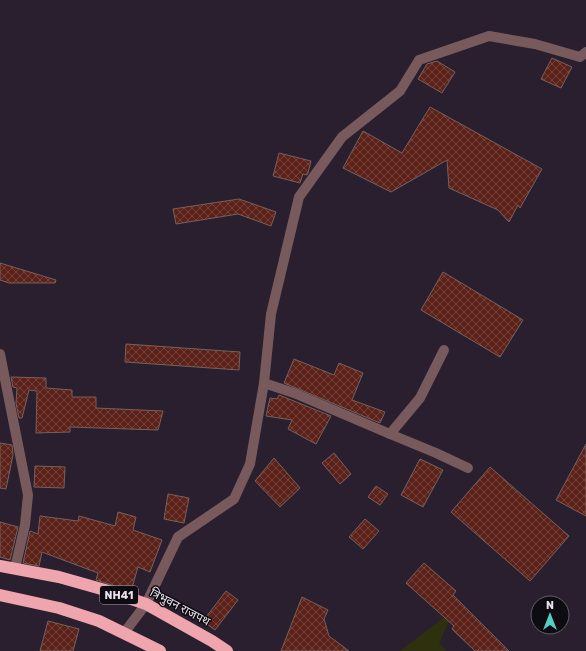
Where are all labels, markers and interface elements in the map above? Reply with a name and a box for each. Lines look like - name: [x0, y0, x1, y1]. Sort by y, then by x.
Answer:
- street label: त्रिभुवन राजपथ: [147, 584, 213, 630]
- road number: NH41: [100, 586, 138, 604]
- north arrow: [530, 595, 570, 635]
- text: N: [546, 599, 554, 612]

